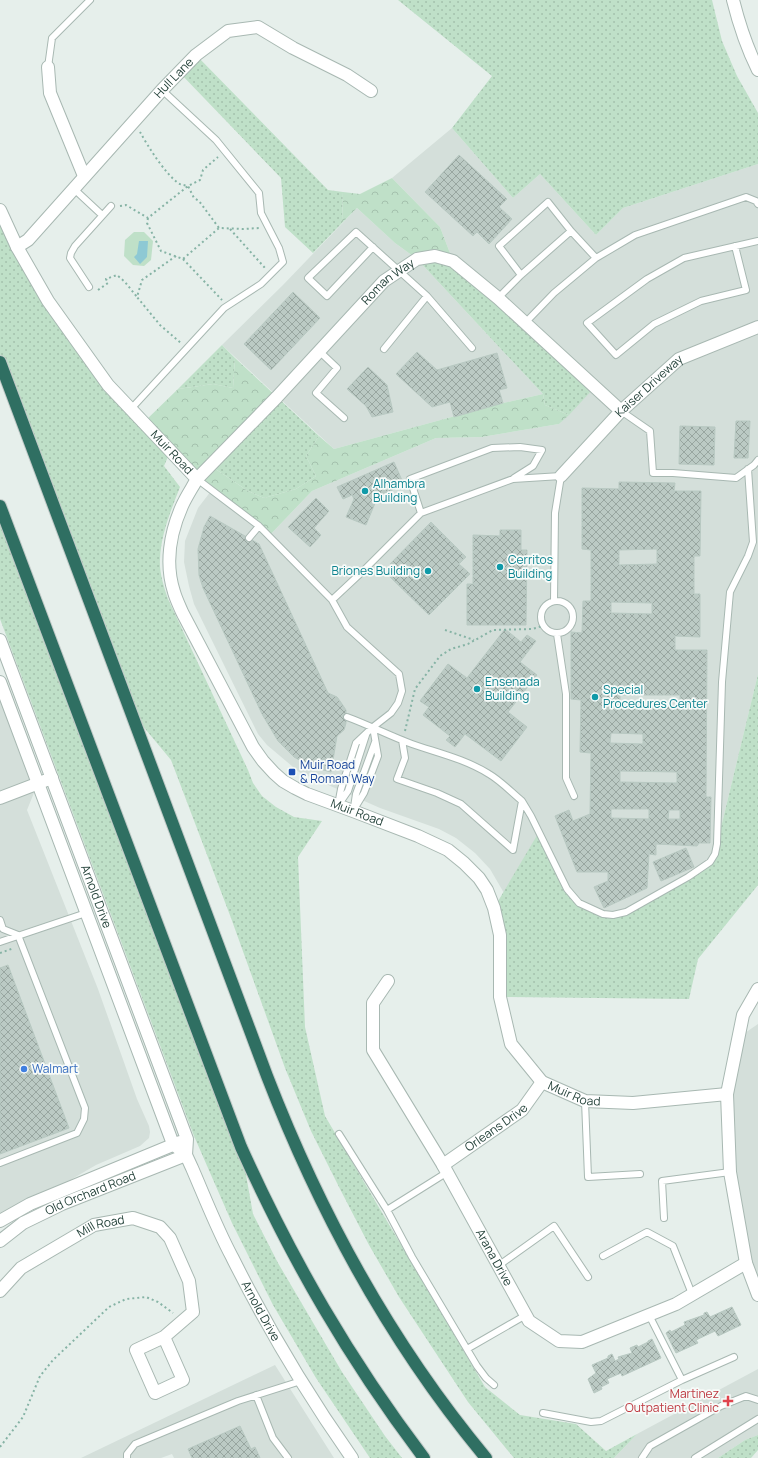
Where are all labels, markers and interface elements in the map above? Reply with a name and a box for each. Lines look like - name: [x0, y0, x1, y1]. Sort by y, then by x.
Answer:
- street label: Hull Lane: [150, 54, 197, 102]
- street label: Roman Way: [357, 254, 418, 308]
- street label: Kaiser Driveway: [611, 350, 687, 420]
- street label: Muir Road: [147, 426, 197, 478]
- place label: Alhambra Building: [373, 475, 425, 506]
- marker: Alhambra Building: [360, 486, 370, 496]
- place label: Cerritos Building: [508, 551, 553, 582]
- place label: Briones Building: [331, 562, 420, 579]
- marker: Cerritos Building: [495, 562, 505, 572]
- marker: Briones Building: [423, 566, 433, 576]
- place label: Ensenada Building: [485, 673, 540, 704]
- place label: Special Procedures Center: [603, 681, 708, 712]
- marker: Ensenada Building: [472, 684, 482, 694]
- marker: Special Procedures Center: [590, 692, 600, 702]
- place label: Muir Road & Roman Way: [300, 756, 375, 787]
- marker: Muir Road & Roman Way: [287, 767, 297, 777]
- street label: Muir Road: [328, 794, 386, 830]
- street label: Arnold Drive: [77, 862, 116, 931]
- place label: Walmart: [32, 1060, 78, 1077]
- marker: Walmart: [19, 1064, 29, 1074]
- street label: Muir Road: [545, 1077, 601, 1110]
- street label: Orleans Drive: [461, 1100, 532, 1155]
- street label: Old Orchard Road: [42, 1167, 138, 1219]
- street label: Mill Road: [73, 1211, 126, 1241]
- street label: Arana Drive: [472, 1226, 517, 1289]
- street label: Arnold Drive: [238, 1278, 285, 1344]
- place label: Martinez Outpatient Clinic: [625, 1385, 719, 1416]
- marker: Martinez Outpatient Clinic: [722, 1395, 734, 1407]

